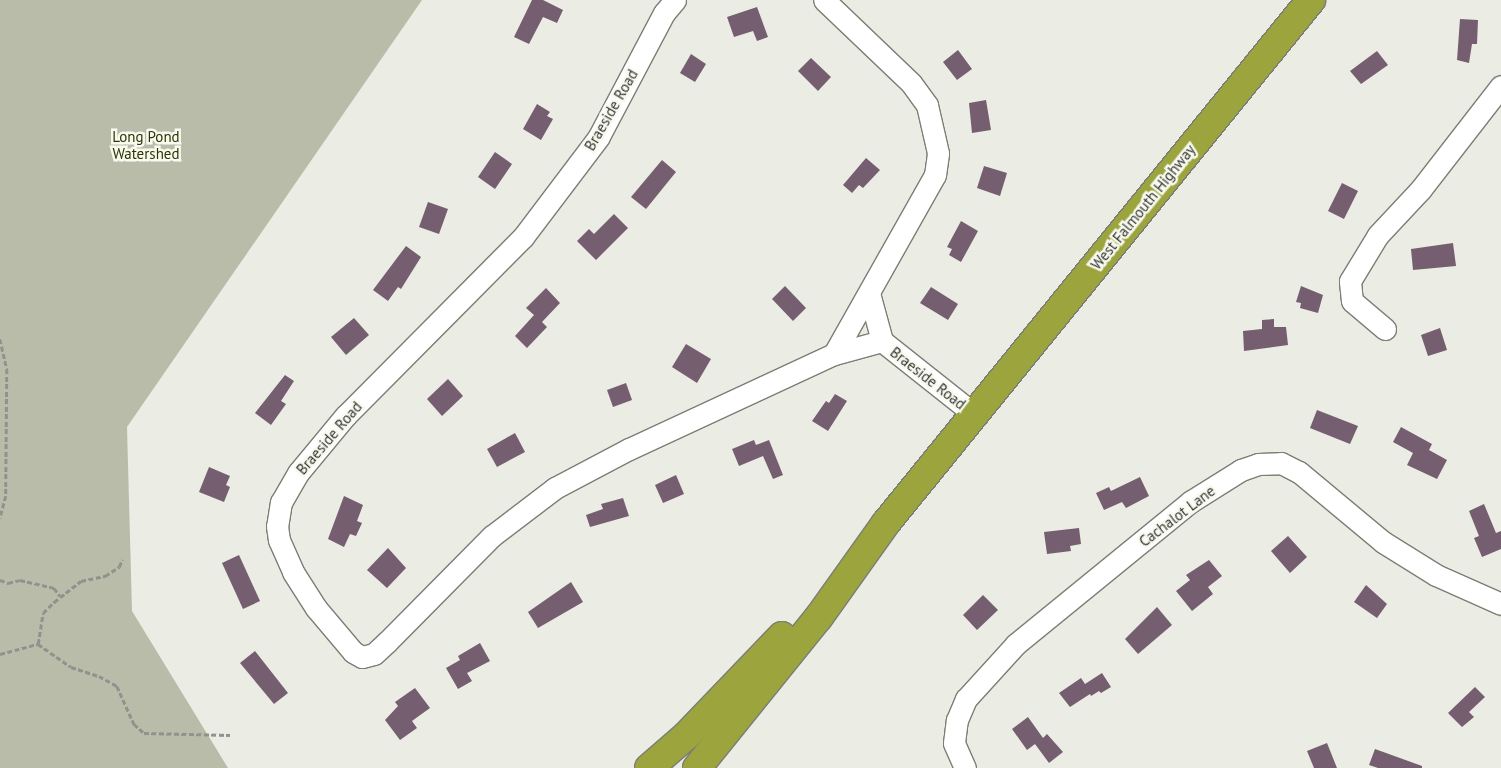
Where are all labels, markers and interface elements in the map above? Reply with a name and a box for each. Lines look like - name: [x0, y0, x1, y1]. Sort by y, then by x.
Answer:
- street label: Braeside Road: [581, 66, 641, 154]
- park label: Long Pond Watershed: [112, 127, 180, 162]
- street label: West Falmouth Highway: [1087, 141, 1199, 273]
- street label: Braeside Road: [887, 343, 969, 413]
- street label: Braeside Road: [292, 398, 366, 478]
- street label: Cachalot Lane: [1135, 482, 1219, 550]

